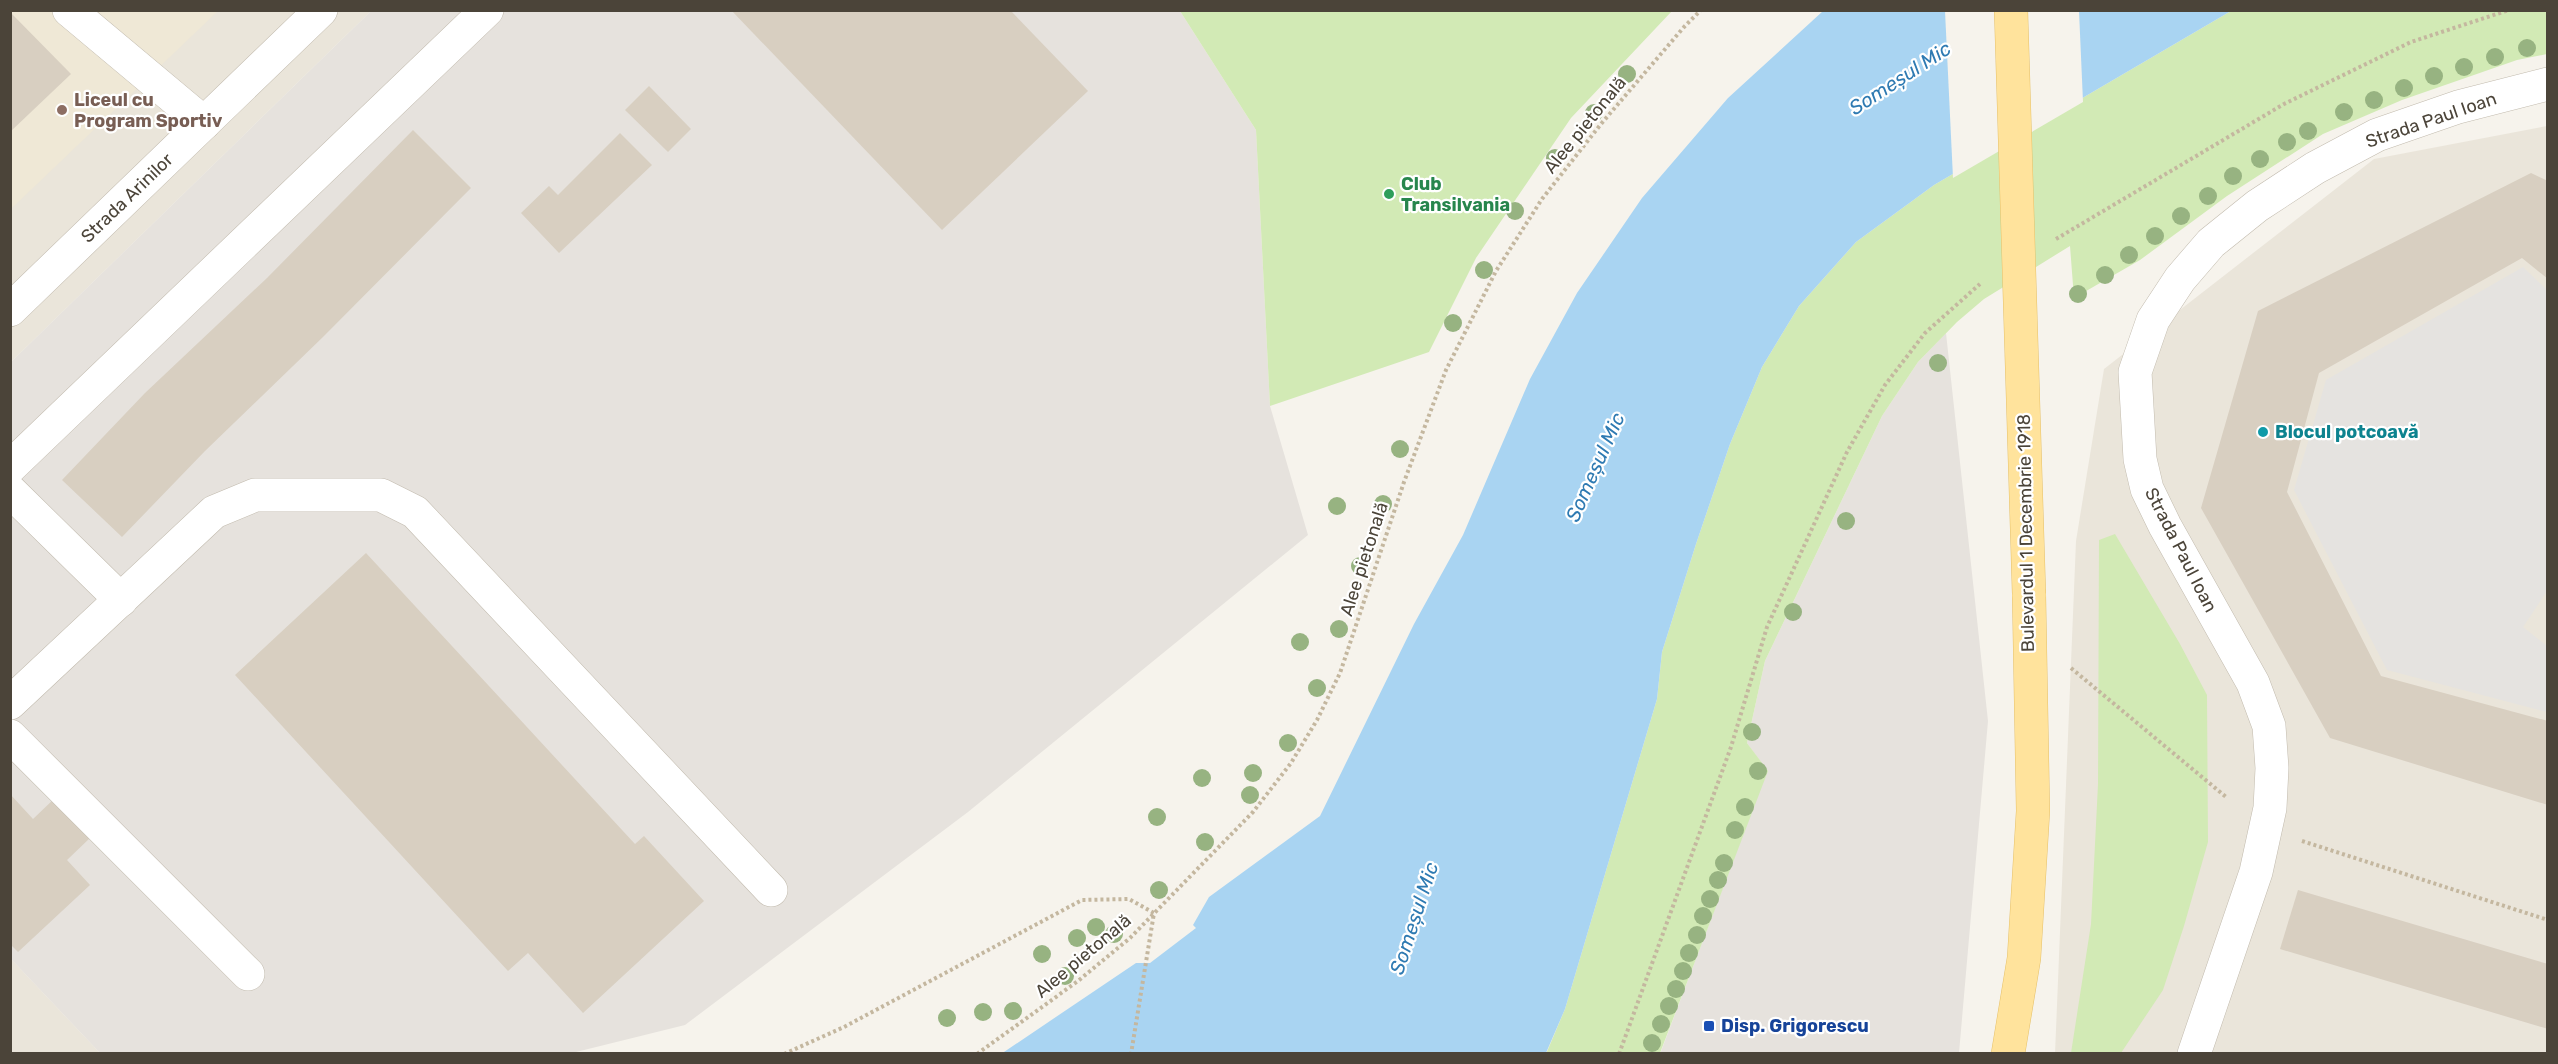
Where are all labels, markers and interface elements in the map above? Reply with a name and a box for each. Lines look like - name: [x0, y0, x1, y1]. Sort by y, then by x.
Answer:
- water label: Someșul Mic: [1845, 36, 1955, 120]
- street label: Alee pietonală: [1539, 72, 1631, 178]
- street label: Strada Paul Ioan: [2363, 87, 2499, 153]
- place label: Liceul cu Program Sportiv: [74, 89, 223, 132]
- marker: Liceul cu Program Sportiv: [55, 103, 69, 117]
- street label: Strada Arinilor: [76, 148, 178, 247]
- place label: Club Transilvania: [1401, 173, 1510, 216]
- marker: Club Transilvania: [1382, 187, 1396, 201]
- water label: Someșul Mic: [1560, 409, 1630, 525]
- street label: Bulevardul 1 Decembrie 1918: [2013, 414, 2039, 652]
- place label: Blocul potcoavă: [2275, 421, 2419, 443]
- marker: Blocul potcoavă: [2256, 425, 2270, 439]
- street label: Strada Paul Ioan: [2140, 484, 2222, 616]
- street label: Alee pietonală: [1335, 499, 1393, 619]
- water label: Someșul Mic: [1385, 859, 1443, 977]
- street label: Alee pietonală: [1030, 909, 1136, 1003]
- place label: Disp. Grigorescu: [1721, 1015, 1869, 1037]
- marker: Disp. Grigorescu: [1702, 1019, 1716, 1033]

